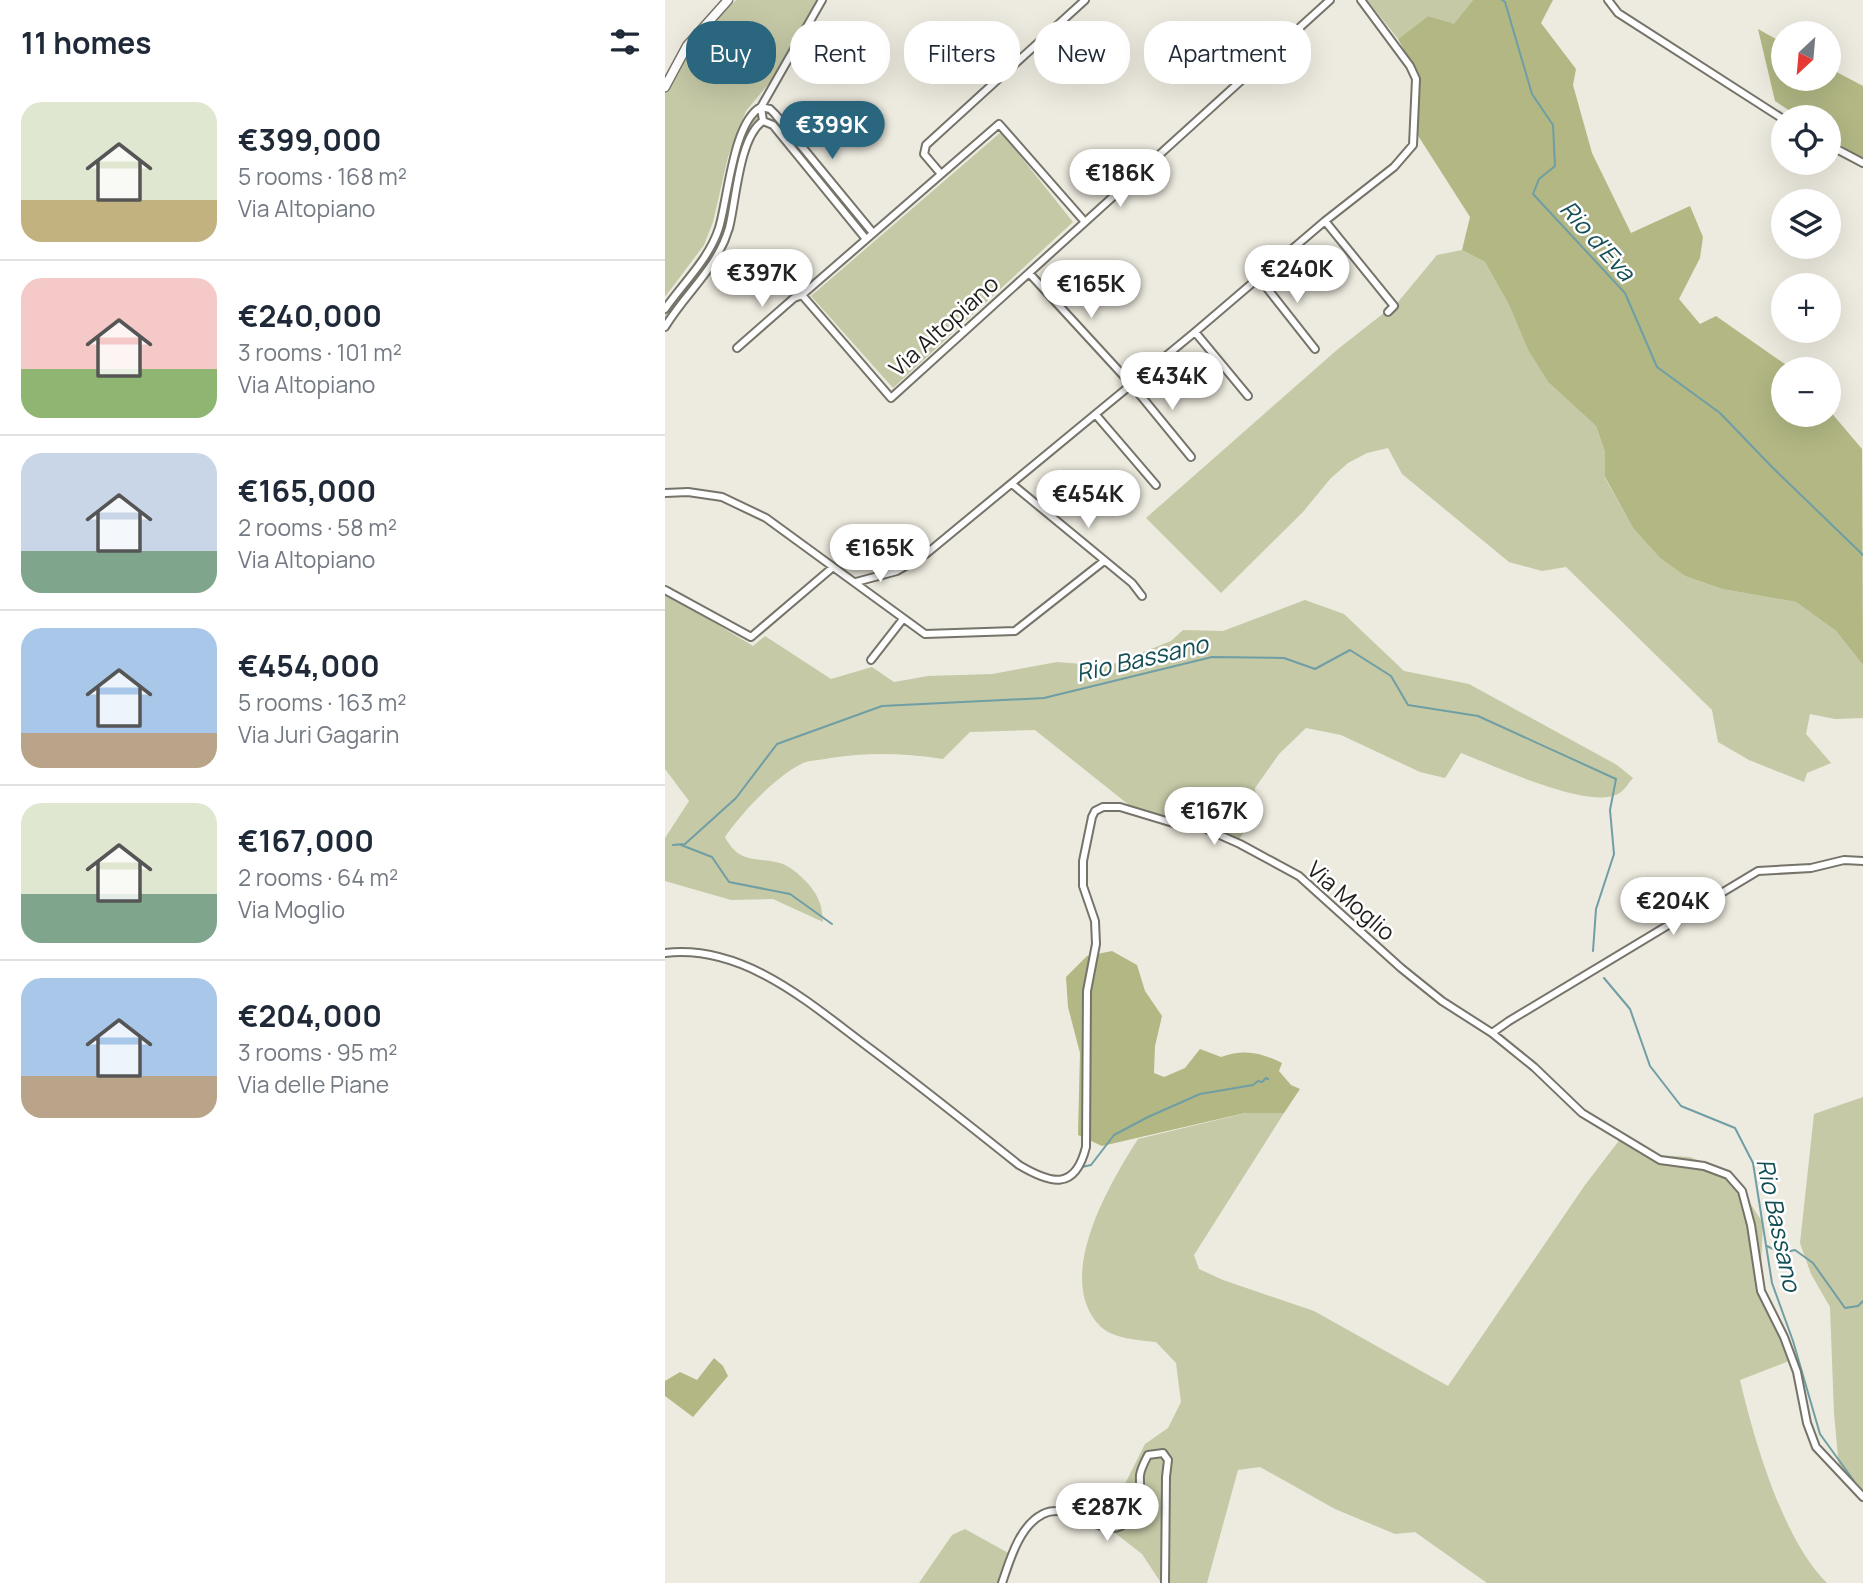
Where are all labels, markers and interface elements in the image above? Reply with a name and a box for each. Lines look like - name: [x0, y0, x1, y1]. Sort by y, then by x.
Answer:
- chip: Buy: [686, 21, 776, 84]
- chip: Rent: [790, 21, 890, 84]
- chip: Filters: [904, 21, 1020, 84]
- chip: New: [1034, 21, 1130, 84]
- chip: Apartment: [1144, 21, 1311, 84]
- north arrow: [1771, 21, 1841, 91]
- map controls: [1771, 21, 1841, 427]
- text: 11 homes: [21, 22, 152, 63]
- icon: filters: [606, 23, 644, 61]
- pin: €399K: [783, 102, 881, 161]
- button: locate: [1771, 105, 1841, 175]
- text: €399K: [796, 108, 868, 140]
- text: €399,000: [238, 119, 381, 160]
- icon: home: [77, 130, 161, 214]
- pin: €186K: [1071, 150, 1169, 209]
- text: €186K: [1085, 156, 1155, 188]
- text: 5 rooms · 168 m²: [238, 160, 407, 192]
- button: layers: [1771, 189, 1841, 259]
- text: Via Altopiano: [238, 192, 375, 224]
- water label: Rio d'Eva: [1553, 193, 1644, 289]
- pin: €240K: [1248, 246, 1346, 305]
- pin: €397K: [713, 250, 811, 309]
- text: €240K: [1261, 252, 1333, 284]
- text: €397K: [727, 256, 797, 288]
- pin: €165K: [1042, 260, 1140, 320]
- street label: Via Altopiano: [882, 267, 1005, 383]
- text: €165K: [1057, 267, 1125, 299]
- button: +: [1771, 273, 1841, 343]
- text: €240,000: [238, 295, 382, 336]
- icon: home: [77, 306, 161, 390]
- text: 3 rooms · 101 m²: [238, 336, 402, 368]
- pin: €434K: [1123, 352, 1221, 412]
- button: −: [1771, 357, 1841, 427]
- text: €434K: [1136, 359, 1208, 391]
- text: Via Altopiano: [238, 368, 375, 400]
- text: €165,000: [238, 470, 376, 511]
- pin: €454K: [1039, 470, 1137, 530]
- text: €454K: [1052, 477, 1124, 509]
- icon: home: [77, 481, 161, 565]
- text: 2 rooms · 58 m²: [238, 511, 397, 543]
- pin: €165K: [831, 524, 929, 584]
- text: €165K: [846, 531, 914, 563]
- text: Via Altopiano: [238, 543, 375, 575]
- water label: Rio Bassano: [1072, 626, 1213, 689]
- text: €454,000: [238, 645, 380, 686]
- icon: home: [77, 656, 161, 740]
- text: 5 rooms · 163 m²: [238, 686, 406, 718]
- text: Via Juri Gagarin: [238, 718, 399, 750]
- pin: €167K: [1165, 788, 1263, 847]
- text: €167K: [1180, 794, 1248, 826]
- text: €167,000: [238, 820, 374, 861]
- icon: home: [77, 831, 161, 915]
- street label: Via Moglio: [1301, 853, 1403, 947]
- text: 2 rooms · 64 m²: [238, 861, 398, 893]
- pin: €204K: [1624, 878, 1722, 937]
- text: €204K: [1636, 884, 1710, 916]
- text: Via Moglio: [238, 893, 345, 925]
- text: €204,000: [238, 995, 382, 1036]
- icon: home: [77, 1006, 161, 1090]
- text: 3 rooms · 95 m²: [238, 1036, 397, 1068]
- text: Via delle Piane: [238, 1068, 389, 1100]
- water label: Rio Bassano: [1749, 1155, 1810, 1296]
- pin: €287K: [1058, 1484, 1156, 1543]
- text: €287K: [1072, 1490, 1142, 1522]

